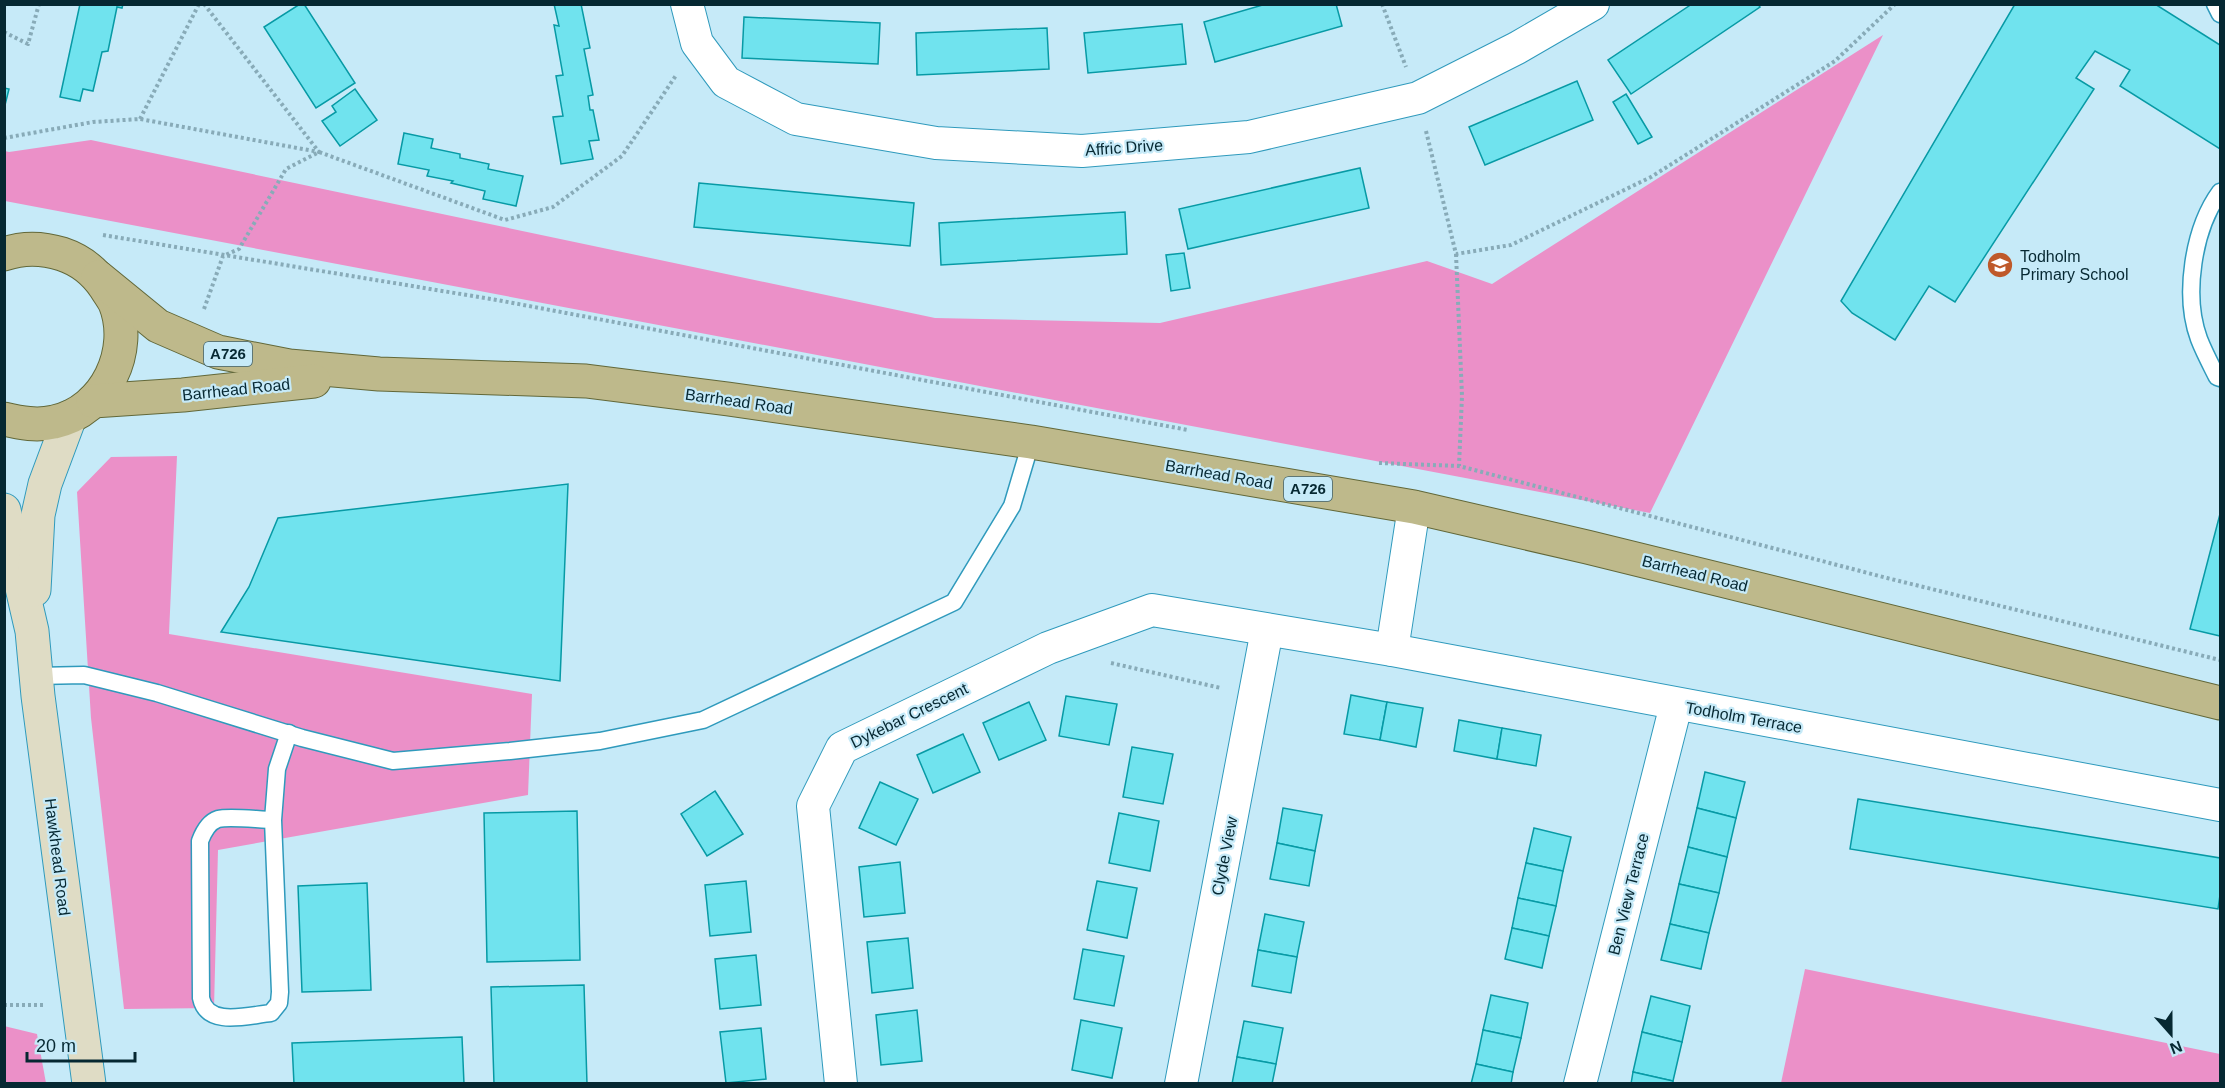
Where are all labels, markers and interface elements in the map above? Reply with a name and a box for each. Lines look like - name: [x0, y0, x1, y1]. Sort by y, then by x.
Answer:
- street label: Affric Drive: [1085, 136, 1164, 159]
- place label: Todholm Primary School: [2020, 248, 2128, 283]
- school or university icon: Todholm Primary School: [1985, 250, 2015, 280]
- road number: A726: [204, 342, 252, 366]
- street label: Barrhead Road: [181, 375, 291, 404]
- street label: Barrhead Road: [684, 386, 794, 417]
- street label: Barrhead Road: [1164, 457, 1274, 492]
- road number: A726: [1284, 477, 1332, 501]
- street label: Barrhead Road: [1640, 552, 1750, 595]
- street label: Dykebar Crescent: [848, 680, 971, 751]
- street label: Todholm Terrace: [1684, 699, 1804, 736]
- street label: Hawkhead Road: [42, 797, 73, 917]
- street label: Clyde View: [1209, 815, 1241, 897]
- street label: Ben View Terrace: [1605, 831, 1652, 957]
- north arrow: [2141, 1004, 2201, 1064]
- scale bar: [27, 1025, 135, 1063]
- text: 20 m: [36, 1036, 76, 1056]
- text: N: [2168, 1038, 2185, 1058]

